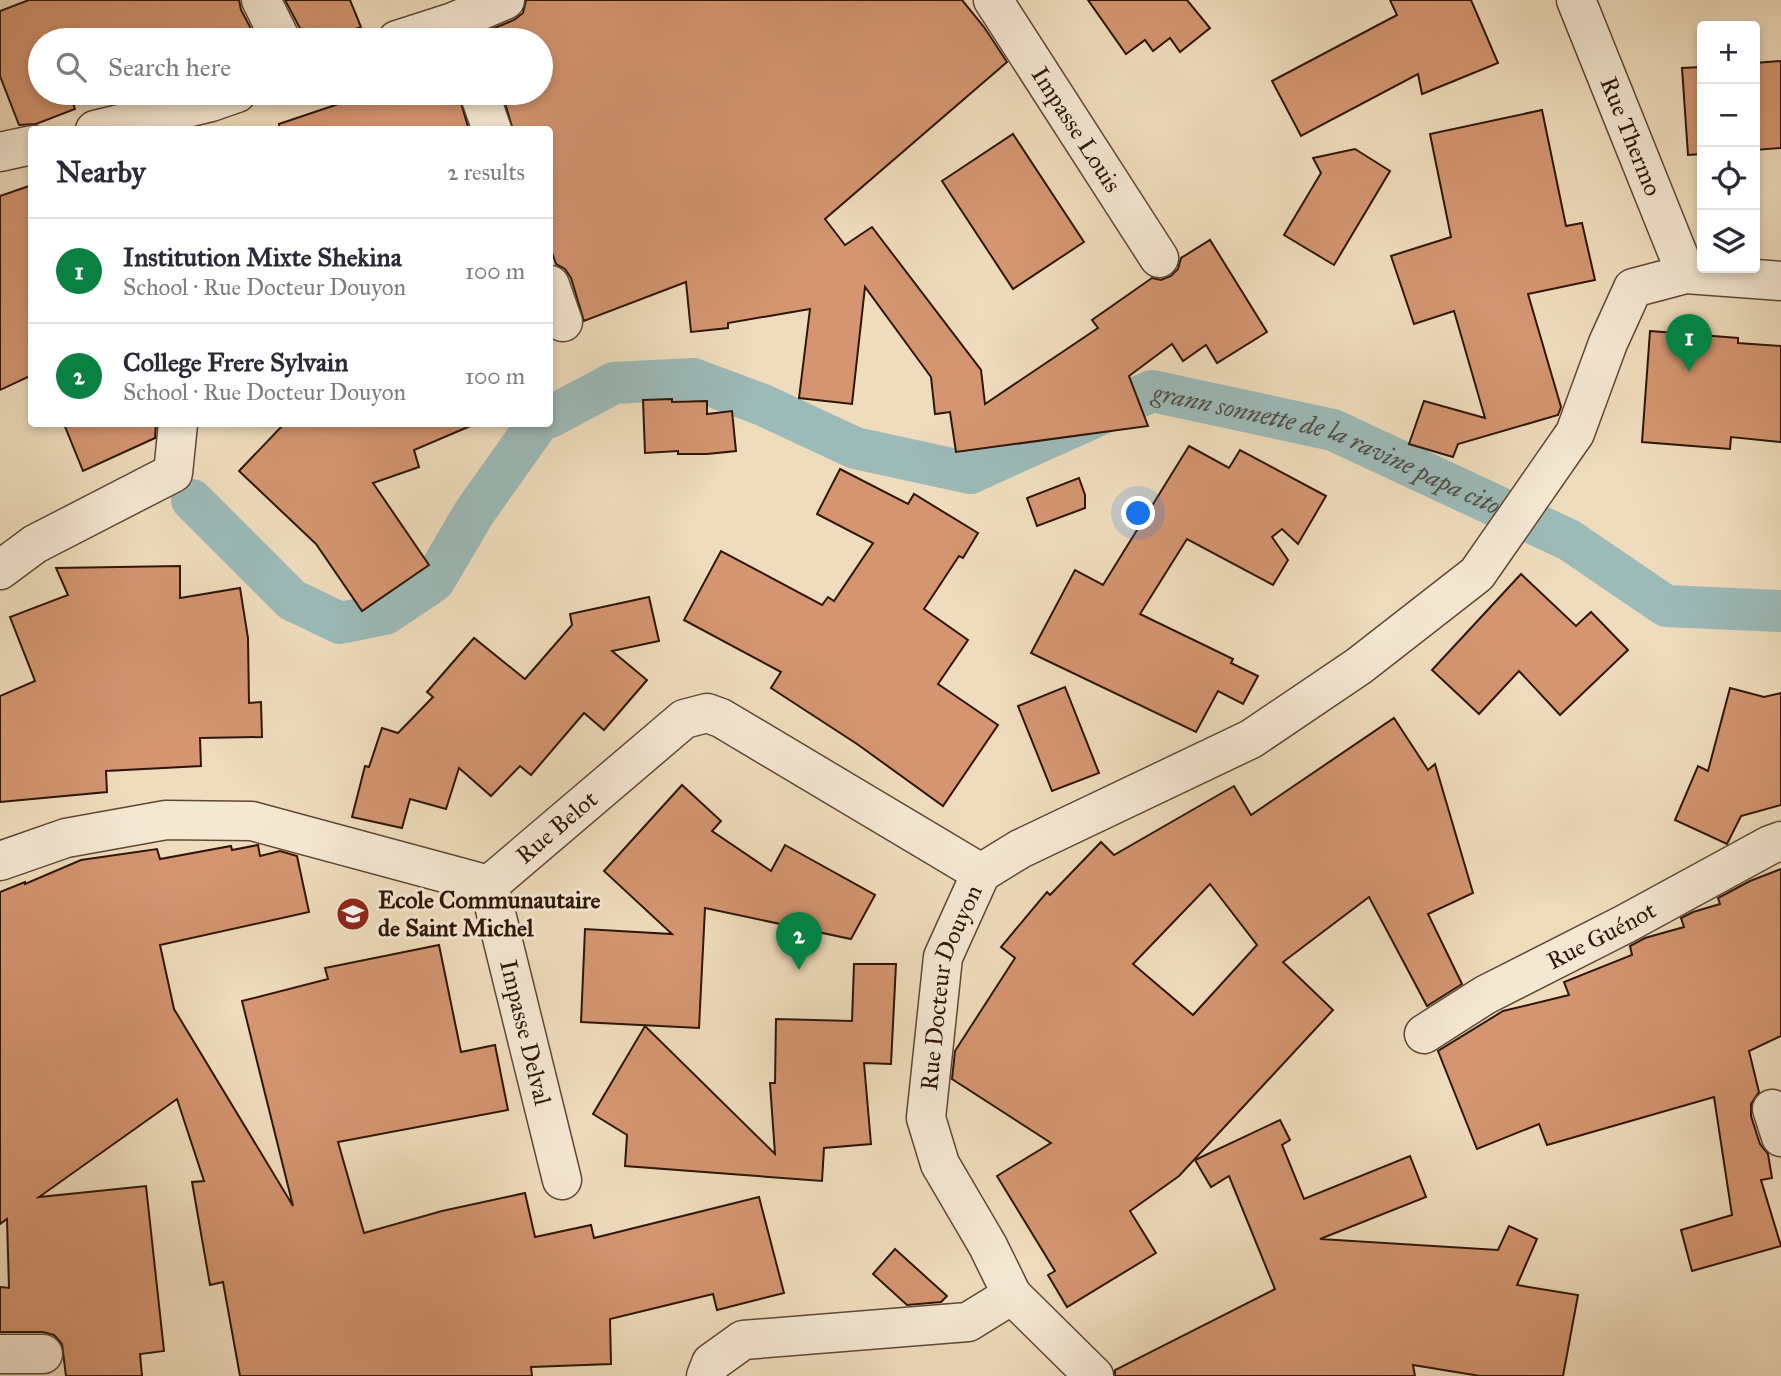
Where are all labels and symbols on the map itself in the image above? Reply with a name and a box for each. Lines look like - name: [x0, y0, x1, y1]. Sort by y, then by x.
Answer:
- street label: Impasse Louis: [1025, 61, 1128, 198]
- street label: Rue Thermo: [1593, 72, 1668, 200]
- pin: 1: [1666, 314, 1712, 372]
- water label: grann sonnette de la ravine papa cito: [1148, 375, 1506, 522]
- your location: [1121, 496, 1155, 530]
- street label: Rue Belot: [510, 784, 604, 870]
- street label: Rue Docteur Douyon: [914, 880, 989, 1092]
- place label: Ecole Communautaire de Saint Michel: [378, 885, 601, 943]
- school or university icon: Ecole Communautaire de Saint Michel: [334, 895, 372, 933]
- street label: Rue Guénot: [1542, 895, 1662, 976]
- pin: 2: [776, 912, 822, 970]
- street label: Impasse Delval: [493, 957, 558, 1109]

